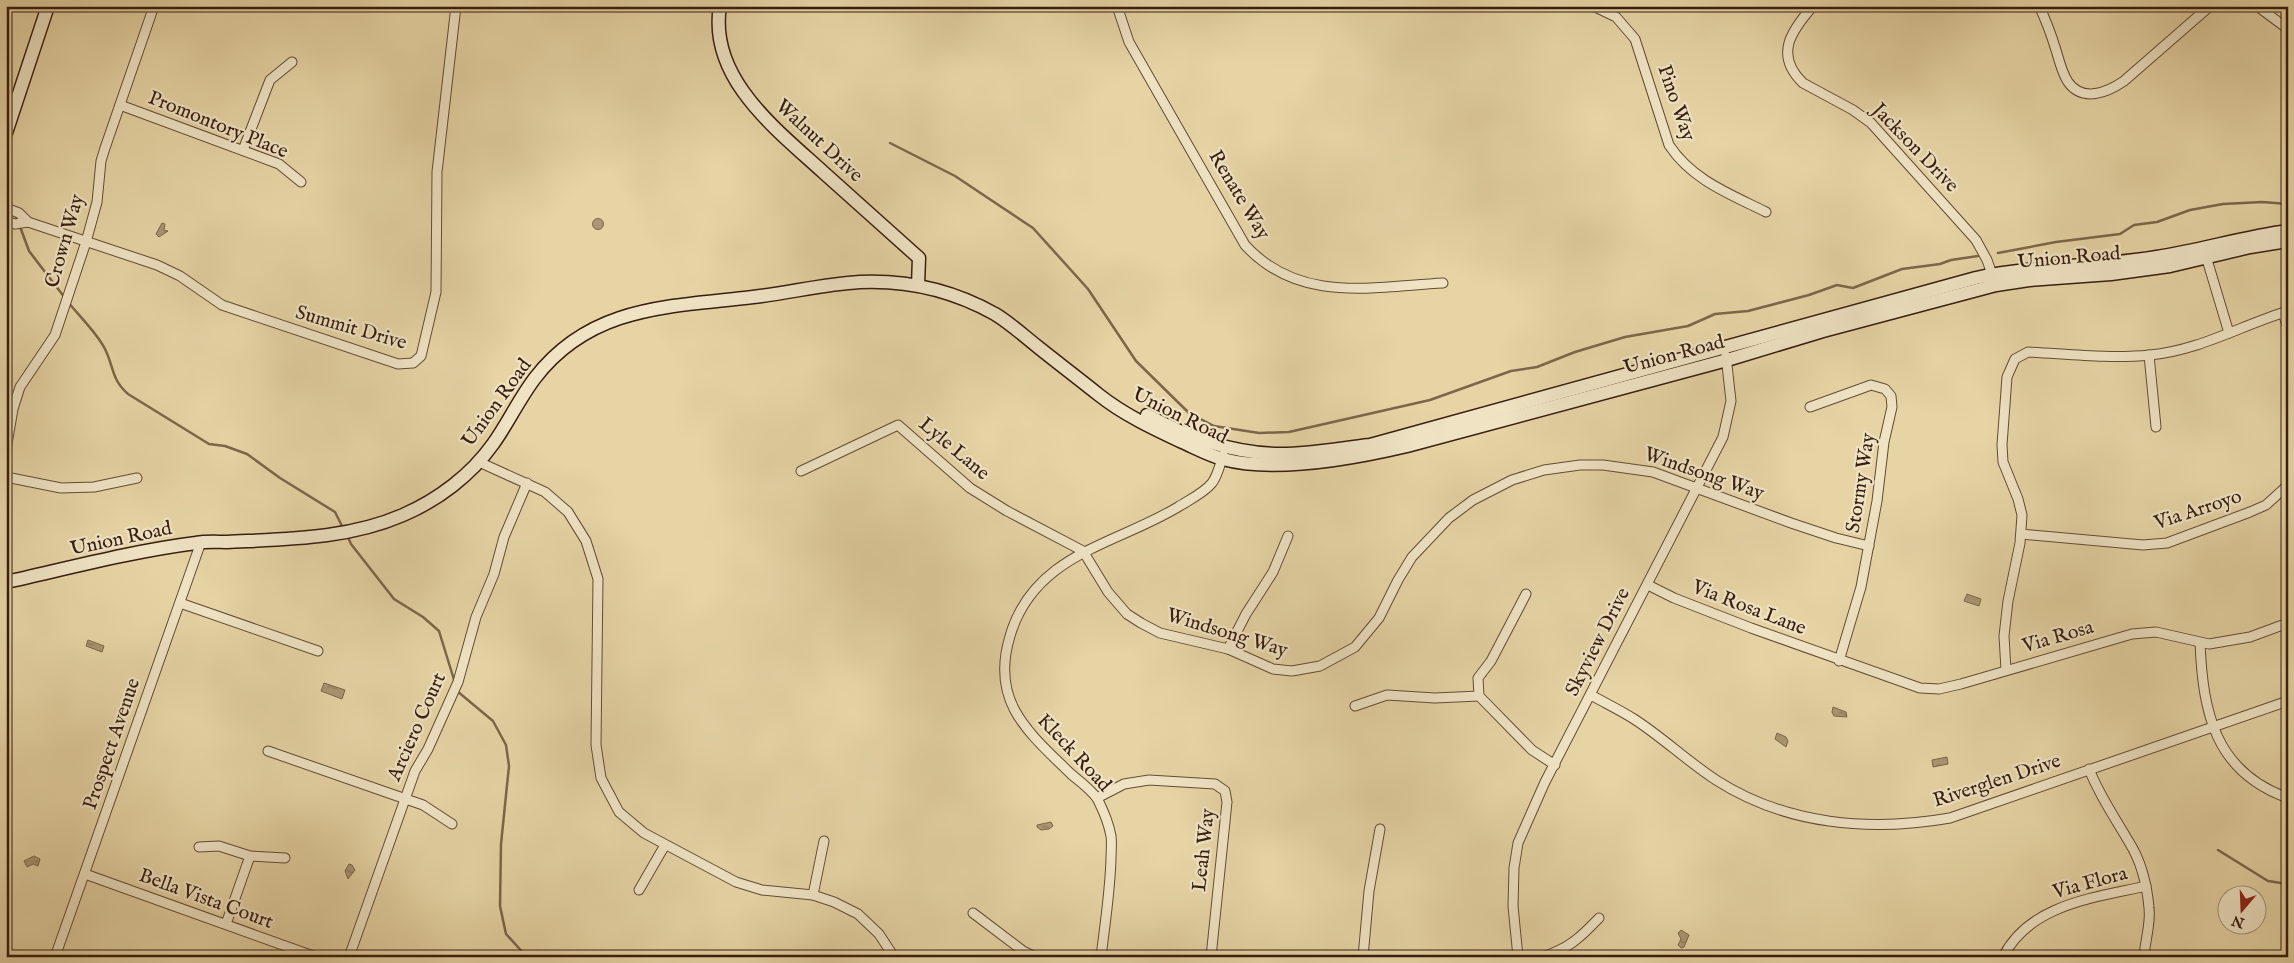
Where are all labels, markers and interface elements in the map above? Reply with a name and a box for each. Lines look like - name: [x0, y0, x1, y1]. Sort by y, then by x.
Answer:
- street label: Pino Way: [1651, 62, 1701, 144]
- street label: Promontory Place: [144, 86, 292, 164]
- street label: Walnut Drive: [770, 94, 868, 188]
- street label: Jackson Drive: [1865, 97, 1964, 198]
- street label: Renate Way: [1203, 146, 1276, 244]
- street label: Crown Way: [40, 191, 90, 291]
- street label: Union Road: [2016, 241, 2122, 275]
- street label: Summit Drive: [292, 300, 410, 356]
- street label: Union Road: [1621, 329, 1727, 380]
- street label: Union Road: [457, 354, 538, 452]
- street label: Union Road: [1128, 382, 1232, 450]
- street label: Lyle Lane: [913, 412, 995, 486]
- street label: Stormy Way: [1841, 431, 1881, 535]
- street label: Windsong Way: [1641, 442, 1768, 506]
- street label: Via Arroyo: [2150, 484, 2245, 536]
- street label: Union Road: [68, 516, 174, 562]
- street label: Via Rosa Lane: [1688, 574, 1810, 641]
- street label: Skyview Drive: [1560, 584, 1636, 700]
- street label: Windsong Way: [1163, 603, 1291, 663]
- street label: Via Rosa: [2018, 615, 2097, 659]
- street label: Arciero Court: [382, 669, 452, 786]
- street label: Prospect Avenue: [78, 675, 146, 813]
- street label: Kleck Road: [1031, 709, 1117, 798]
- street label: Riverglen Drive: [1930, 749, 2064, 813]
- street label: Leah Way: [1187, 807, 1221, 893]
- street label: Via Flora: [2049, 861, 2130, 905]
- street label: Bella Vista Court: [135, 863, 277, 935]
- north arrow: [2216, 886, 2266, 936]
- text: N: [2229, 911, 2248, 932]

